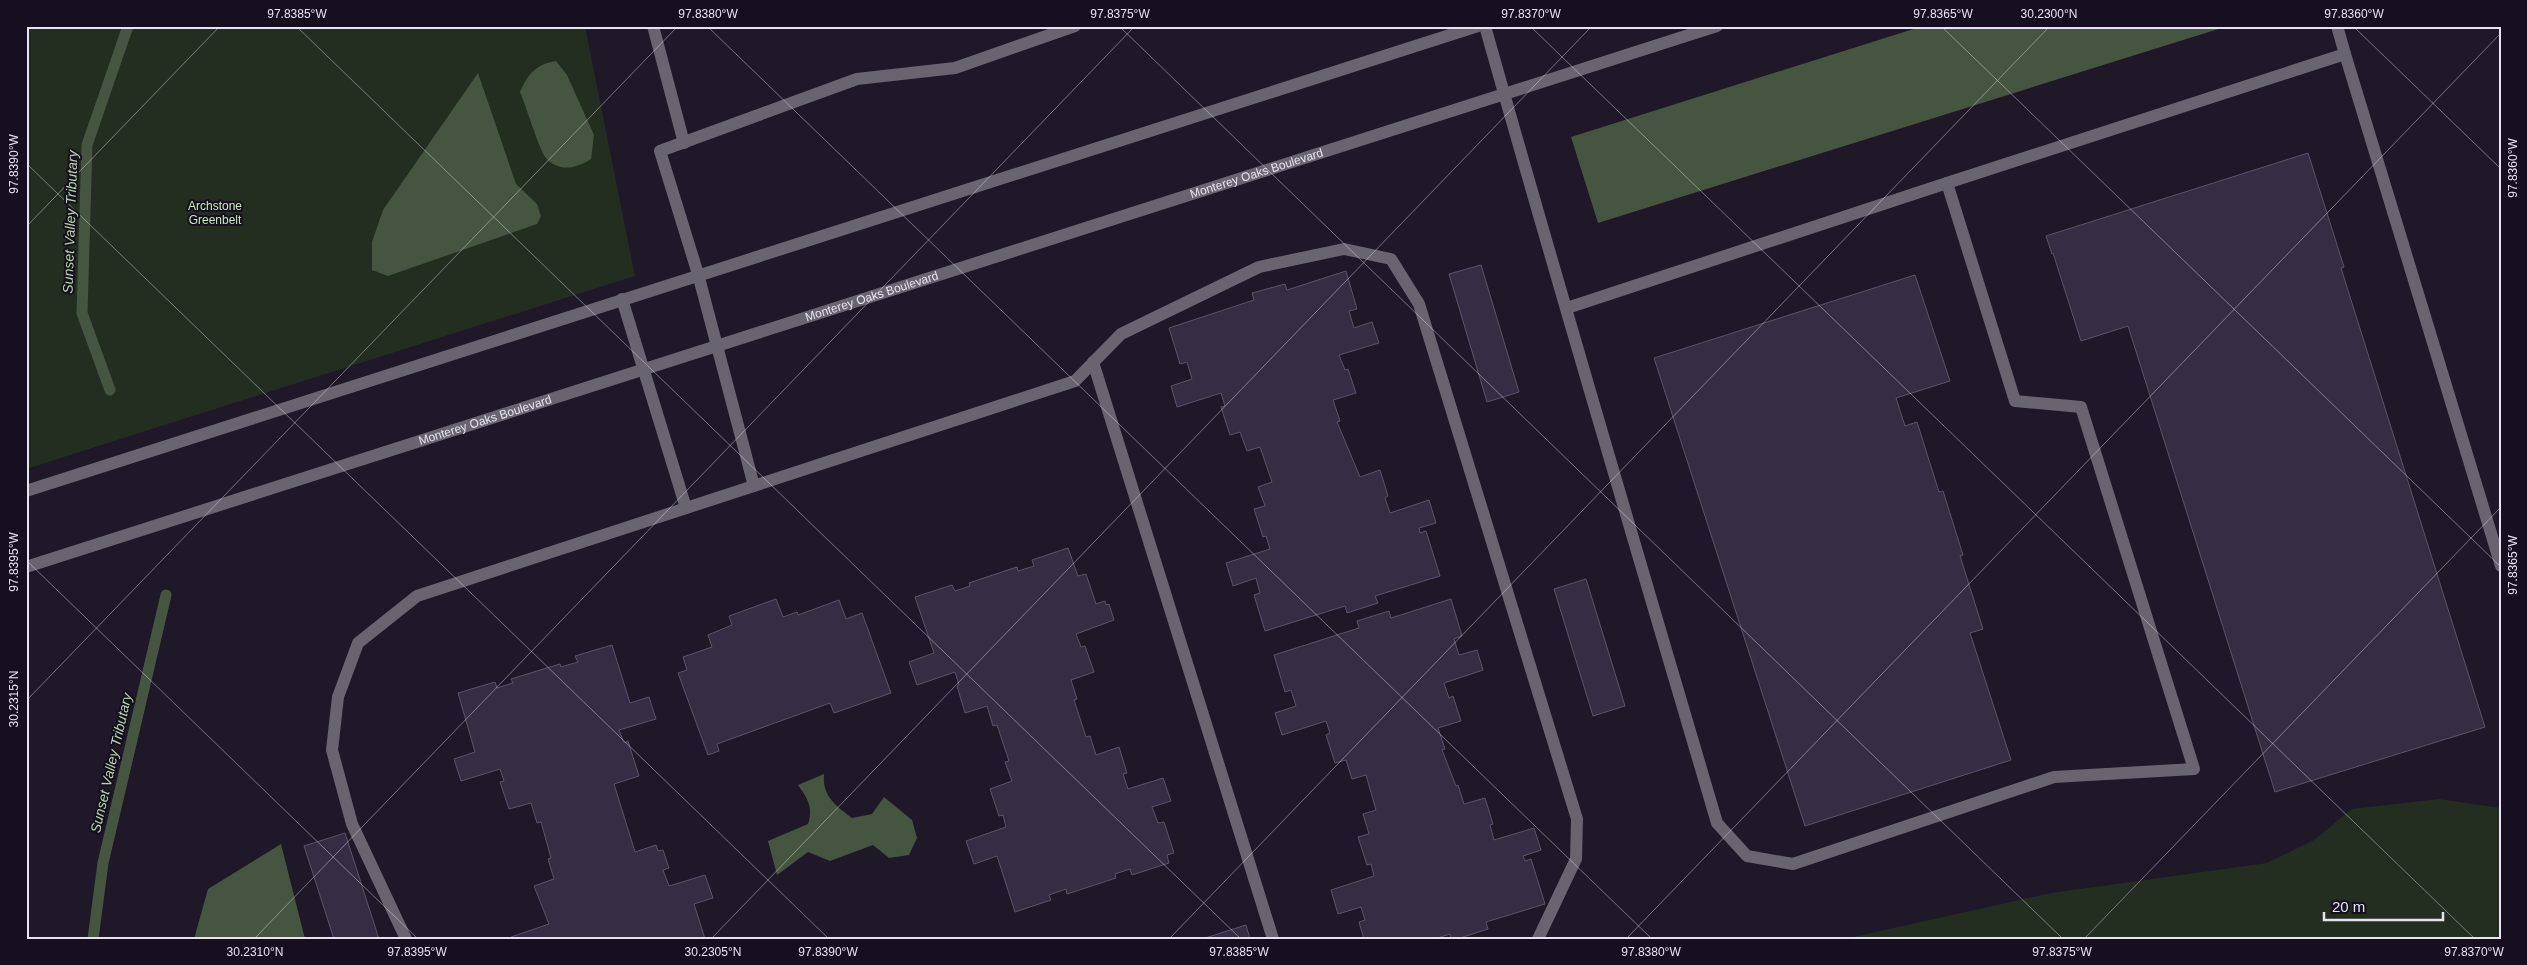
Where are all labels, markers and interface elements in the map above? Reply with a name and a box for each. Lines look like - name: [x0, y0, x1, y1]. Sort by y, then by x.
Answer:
- text: 97.8385°W: [267, 7, 327, 21]
- text: 97.8380°W: [678, 7, 738, 21]
- text: 97.8375°W: [1090, 7, 1150, 21]
- text: 97.8370°W: [1501, 7, 1561, 21]
- text: 97.8365°W: [1913, 7, 1973, 21]
- text: 30.2300°N: [2021, 7, 2077, 21]
- text: 97.8360°W: [2324, 7, 2384, 21]
- text: 97.8390°W: [7, 134, 21, 194]
- text: 97.8360°W: [2506, 138, 2520, 198]
- street label: Monterey Oaks Boulevard: [1188, 145, 1325, 201]
- water label: Sunset Valley Tributary: [60, 149, 81, 294]
- park label: Archstone Greenbelt: [188, 199, 242, 227]
- street label: Monterey Oaks Boulevard: [803, 269, 940, 324]
- street label: Monterey Oaks Boulevard: [417, 392, 553, 448]
- text: 97.8395°W: [7, 532, 21, 592]
- text: 97.8365°W: [2506, 535, 2520, 595]
- text: 30.2315°N: [7, 671, 21, 727]
- water label: Sunset Valley Tributary: [87, 690, 135, 835]
- scale bar: [2324, 890, 2443, 922]
- text: 20 m: [2332, 898, 2365, 915]
- text: 30.2310°N: [227, 945, 283, 959]
- text: 97.8395°W: [387, 945, 447, 959]
- text: 30.2305°N: [685, 945, 741, 959]
- text: 97.8390°W: [798, 945, 858, 959]
- text: 97.8385°W: [1209, 945, 1269, 959]
- text: 97.8380°W: [1621, 945, 1681, 959]
- text: 97.8375°W: [2032, 945, 2092, 959]
- text: 97.8370°W: [2444, 945, 2504, 959]

